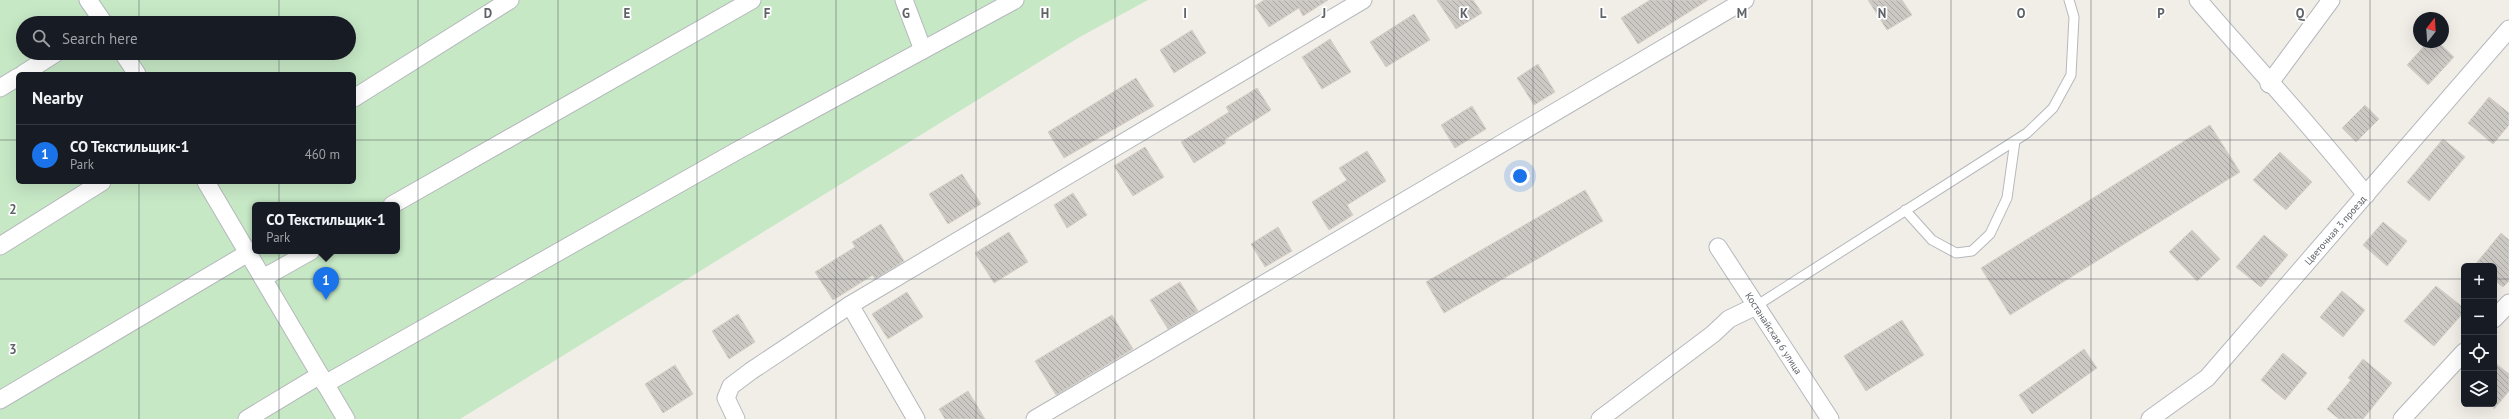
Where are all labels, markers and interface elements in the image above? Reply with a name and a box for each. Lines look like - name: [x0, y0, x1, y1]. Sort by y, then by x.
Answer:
- text: D: [484, 5, 492, 22]
- text: E: [624, 5, 631, 22]
- text: F: [764, 5, 771, 22]
- text: G: [902, 5, 910, 22]
- text: H: [1041, 5, 1049, 22]
- text: I: [1183, 5, 1187, 22]
- text: J: [1321, 5, 1326, 22]
- text: K: [1460, 5, 1468, 22]
- text: L: [1600, 5, 1607, 22]
- text: M: [1737, 5, 1747, 22]
- text: N: [1878, 5, 1886, 22]
- text: O: [2017, 5, 2026, 22]
- text: P: [2157, 5, 2165, 22]
- text: Q: [2296, 5, 2306, 22]
- north arrow: [2413, 12, 2449, 48]
- search box: [16, 16, 356, 60]
- icon: search: [30, 27, 52, 49]
- text: Search here: [62, 29, 138, 48]
- text: Nearby: [32, 87, 83, 109]
- text: СО Текстильщик-1: [70, 137, 189, 156]
- text: 1: [41, 146, 49, 163]
- text: 460 m: [305, 146, 340, 163]
- text: Park: [70, 156, 94, 173]
- your location: [1510, 166, 1530, 186]
- street label: Цветочная 3 проезд: [2302, 192, 2370, 268]
- text: 2: [9, 201, 17, 218]
- popup: [252, 202, 400, 254]
- text: СО Текстильщик-1: [266, 210, 386, 229]
- text: Park: [266, 229, 290, 246]
- map controls: [2461, 263, 2497, 407]
- button: +: [2461, 263, 2497, 299]
- pin: 1: [313, 267, 339, 300]
- street label: Костанайская 6 улица: [1742, 290, 1805, 377]
- button: −: [2461, 299, 2497, 335]
- button: locate: [2461, 335, 2497, 371]
- text: 3: [9, 341, 17, 358]
- button: layers: [2461, 371, 2497, 407]

